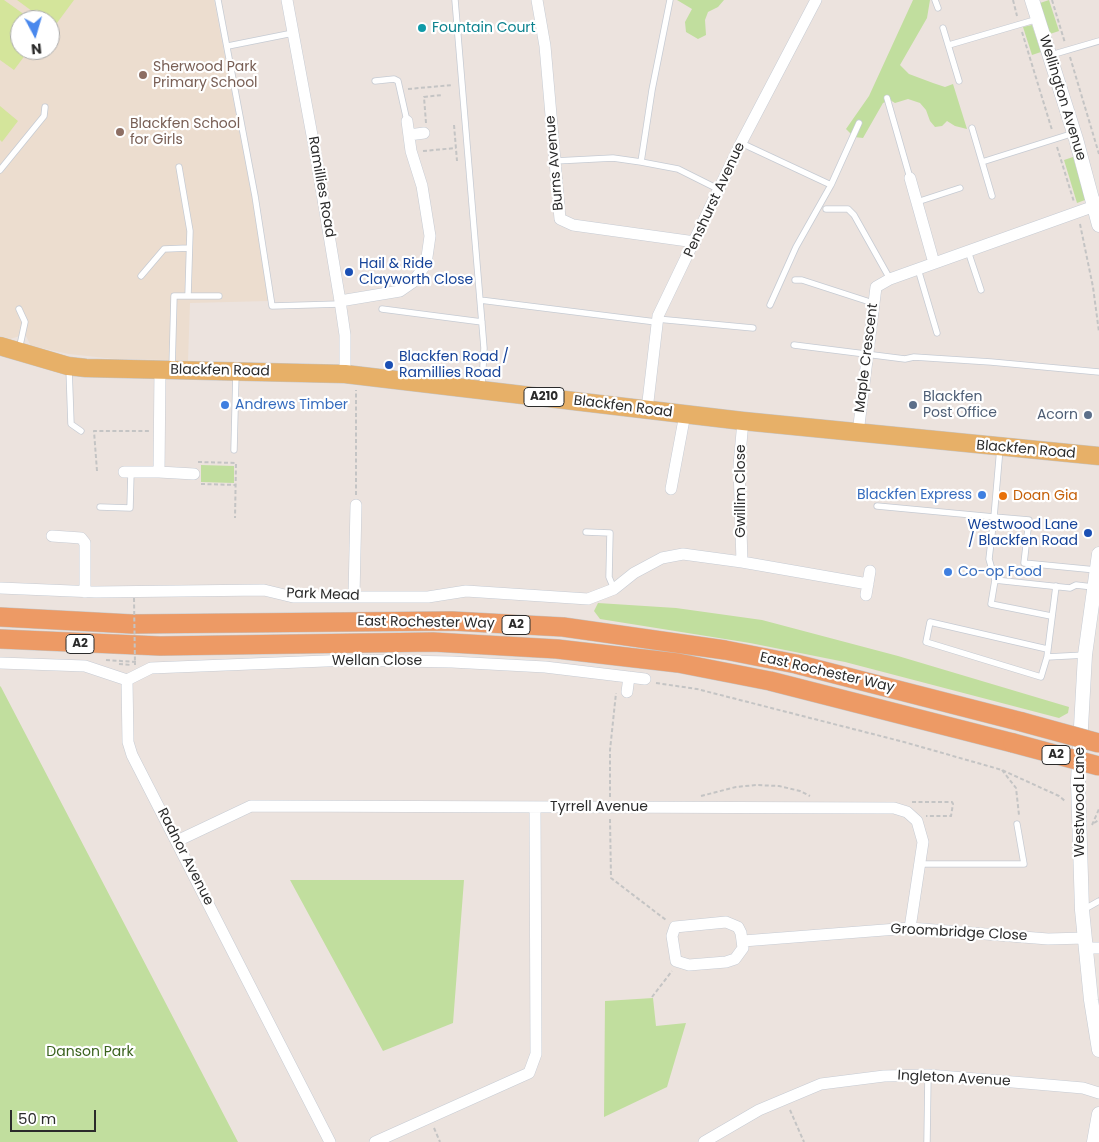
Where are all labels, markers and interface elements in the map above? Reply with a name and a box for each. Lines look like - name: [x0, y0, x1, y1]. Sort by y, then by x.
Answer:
- north arrow: [10, 10, 60, 60]
- place label: Fountain Court: [432, 20, 536, 36]
- marker: Fountain Court: [416, 22, 428, 34]
- street label: Wellington Avenue: [1035, 33, 1089, 163]
- text: N: [30, 38, 43, 59]
- place label: Sherwood Park Primary School: [153, 59, 258, 92]
- marker: Sherwood Park Primary School: [137, 69, 149, 81]
- street label: Burns Avenue: [542, 115, 568, 211]
- place label: Blackfen School for Girls: [130, 116, 240, 148]
- marker: Blackfen School for Girls: [114, 126, 126, 138]
- street label: Ramillies Road: [304, 135, 338, 239]
- street label: Penshurst Avenue: [681, 140, 749, 260]
- place label: Hail & Ride Clayworth Close: [359, 256, 473, 288]
- marker: Hail & Ride Clayworth Close: [343, 266, 355, 278]
- street label: Maple Crescent: [852, 302, 882, 414]
- place label: Blackfen Road / Ramillies Road: [399, 349, 509, 382]
- marker: Blackfen Road / Ramillies Road: [383, 359, 395, 371]
- street label: Blackfen Road: [170, 362, 270, 380]
- road number: A210: [524, 388, 564, 407]
- place label: Blackfen Post Office: [923, 389, 997, 422]
- street label: Blackfen Road: [573, 393, 673, 421]
- place label: Andrews Timber: [235, 397, 348, 413]
- marker: Andrews Timber: [219, 399, 231, 411]
- marker: Blackfen Post Office: [907, 399, 919, 411]
- place label: Acorn: [1037, 407, 1078, 423]
- marker: Acorn: [1082, 409, 1094, 421]
- street label: Blackfen Road: [976, 437, 1076, 463]
- street label: Gwillim Close: [733, 444, 749, 538]
- place label: Blackfen Express: [857, 487, 972, 503]
- place label: Doan Gia: [1013, 488, 1078, 504]
- marker: Blackfen Express: [976, 489, 988, 501]
- marker: Doan Gia: [997, 490, 1009, 502]
- place label: Westwood Lane / Blackfen Road: [967, 517, 1078, 550]
- marker: Westwood Lane / Blackfen Road: [1082, 527, 1094, 539]
- place label: Co-op Food: [958, 564, 1042, 580]
- marker: Co-op Food: [942, 566, 954, 578]
- street label: Park Mead: [286, 585, 360, 605]
- street label: East Rochester Way: [357, 613, 495, 633]
- road number: A2: [502, 616, 530, 634]
- road number: A2: [66, 634, 94, 654]
- street label: East Rochester Way: [758, 649, 896, 697]
- street label: Wellan Close: [332, 653, 422, 669]
- road number: A2: [1042, 746, 1070, 764]
- street label: Westwood Lane: [1072, 747, 1088, 857]
- street label: Tyrrell Avenue: [550, 799, 648, 815]
- street label: Radnor Avenue: [153, 806, 217, 908]
- street label: Groombridge Close: [890, 921, 1028, 945]
- park label: Danson Park: [46, 1044, 134, 1060]
- street label: Ingleton Avenue: [897, 1068, 1011, 1090]
- scale bar: [12, 1100, 99, 1132]
- text: 50 m: [18, 1108, 56, 1129]

